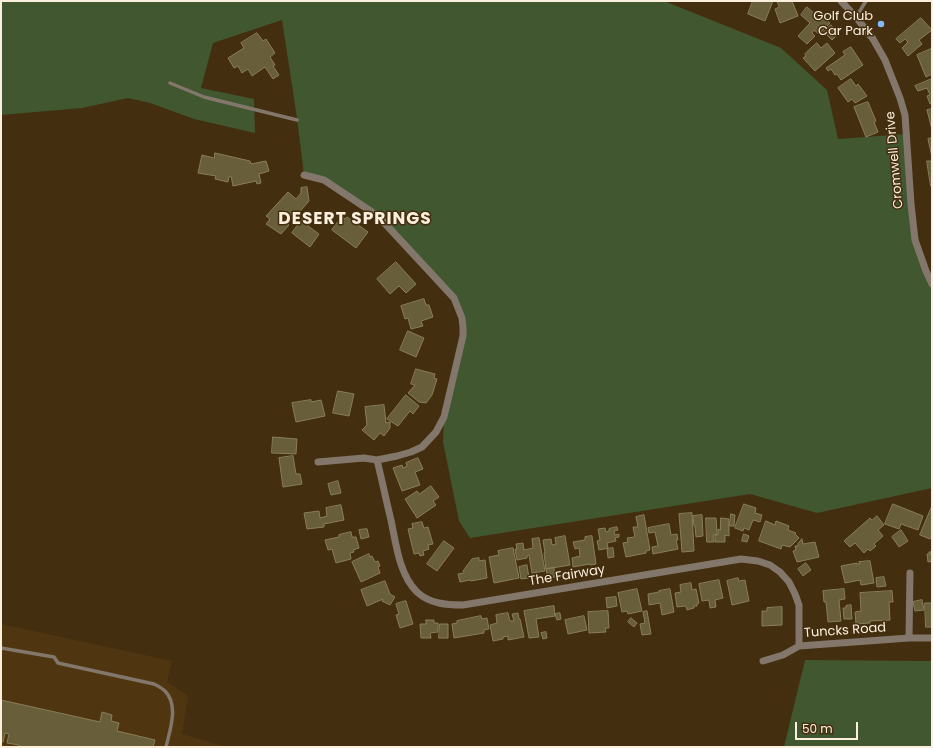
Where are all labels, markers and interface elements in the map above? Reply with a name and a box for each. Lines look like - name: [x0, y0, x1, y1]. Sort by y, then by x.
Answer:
- place label: Golf Club Car Park: [813, 9, 873, 40]
- marker: Golf Club Car Park: [876, 19, 886, 29]
- street label: Cromwell Drive: [883, 111, 907, 209]
- district label: DESERT SPRINGS: [278, 210, 432, 230]
- street label: The Fairway: [528, 562, 606, 590]
- street label: Tuncks Road: [803, 620, 887, 642]
- scale bar: [797, 714, 860, 740]
- text: 50 m: [802, 720, 833, 737]

